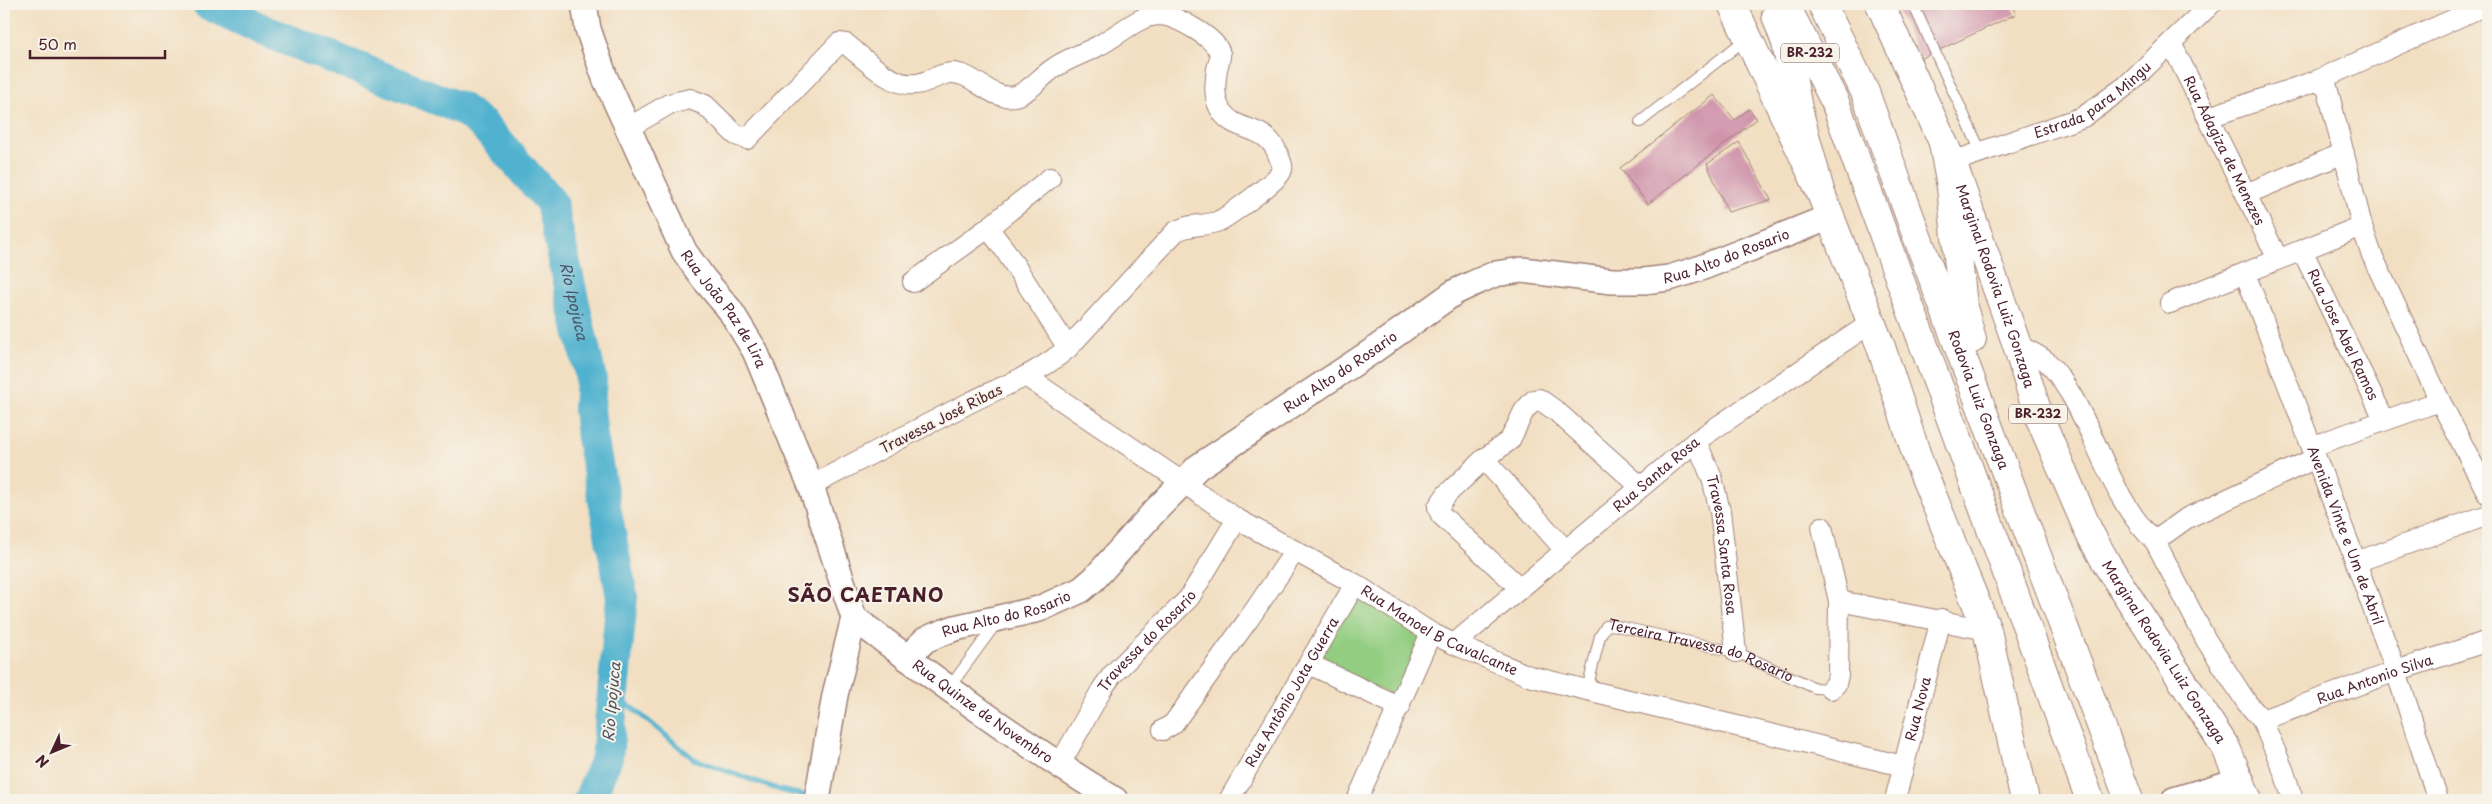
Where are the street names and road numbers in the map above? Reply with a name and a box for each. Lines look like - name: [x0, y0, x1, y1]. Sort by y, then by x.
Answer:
- road number: BR-232: [1781, 44, 1839, 62]
- street label: Estrada para Mingu: [2031, 56, 2155, 143]
- street label: Rua Adagiza de Menezes: [2179, 72, 2271, 229]
- street label: Marginal Rodovia Luiz Gonzaga: [1951, 181, 2041, 391]
- street label: Rua Alto do Rosario: [1662, 223, 1792, 289]
- street label: Rua João Paz de Lira: [676, 245, 772, 371]
- street label: Rua Jose Abel Ramos: [2303, 265, 2384, 404]
- street label: Rua Alto do Rosario: [1279, 325, 1401, 418]
- street label: Rodovia Luiz Gonzaga: [1943, 327, 2015, 472]
- street label: Travessa José Ribas: [876, 379, 1006, 459]
- road number: BR-232: [2009, 404, 2067, 424]
- street label: Rua Santa Rosa: [1608, 431, 1704, 517]
- street label: Avenida Vinte e Um de Abril: [2302, 443, 2389, 628]
- street label: Travessa Santa Rosa: [1702, 473, 1743, 616]
- street label: Marginal Rodovia Luiz Gonzaga: [2097, 556, 2231, 748]
- street label: Rua Manoel B Cavalcante: [1357, 580, 1522, 680]
- street label: Rua Alto do Rosario: [939, 585, 1074, 642]
- street label: Travessa do Rosario: [1092, 586, 1201, 696]
- street label: Rua Antônio Jota Guerra: [1239, 613, 1344, 771]
- street label: Terceira Travessa do Rosario: [1606, 613, 1797, 687]
- street label: Rua Antonio Silva: [2314, 649, 2436, 709]
- street label: Rua Quinze de Novembro: [908, 654, 1057, 768]
- street label: Rua Nova: [1899, 674, 1936, 743]

